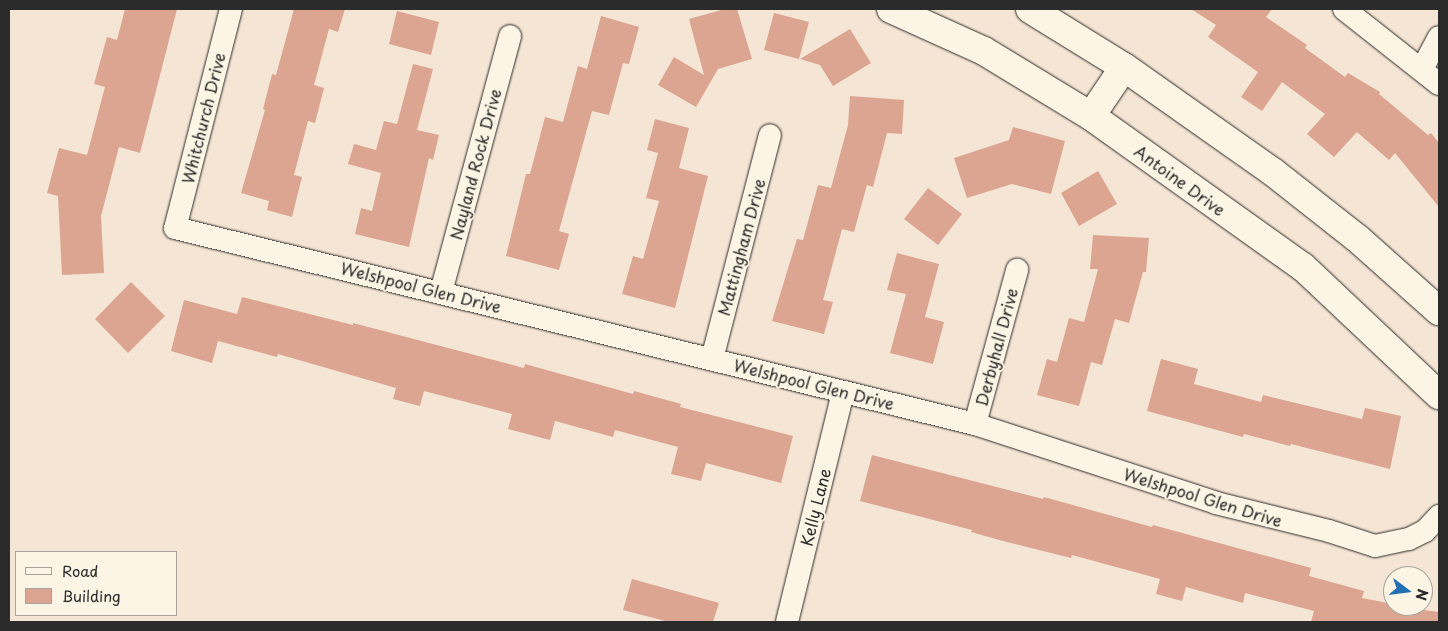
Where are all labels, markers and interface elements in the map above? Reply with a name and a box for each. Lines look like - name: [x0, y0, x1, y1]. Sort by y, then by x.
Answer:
- street label: Whitchurch Drive: [177, 51, 229, 185]
- street label: Nayland Rock Drive: [446, 87, 504, 241]
- street label: Antoine Drive: [1131, 141, 1229, 219]
- street label: Mattingham Drive: [713, 176, 769, 318]
- street label: Welshpool Glen Drive: [338, 258, 504, 316]
- street label: Derbyhall Drive: [971, 286, 1021, 408]
- street label: Welshpool Glen Drive: [731, 355, 897, 413]
- street label: Welshpool Glen Drive: [1121, 464, 1285, 530]
- street label: Kelly Lane: [796, 466, 834, 548]
- legend: [15, 551, 178, 616]
- text: Road: [62, 559, 98, 582]
- north arrow: [1383, 566, 1433, 616]
- text: Building: [62, 584, 121, 607]
- text: N: [1410, 587, 1434, 603]

